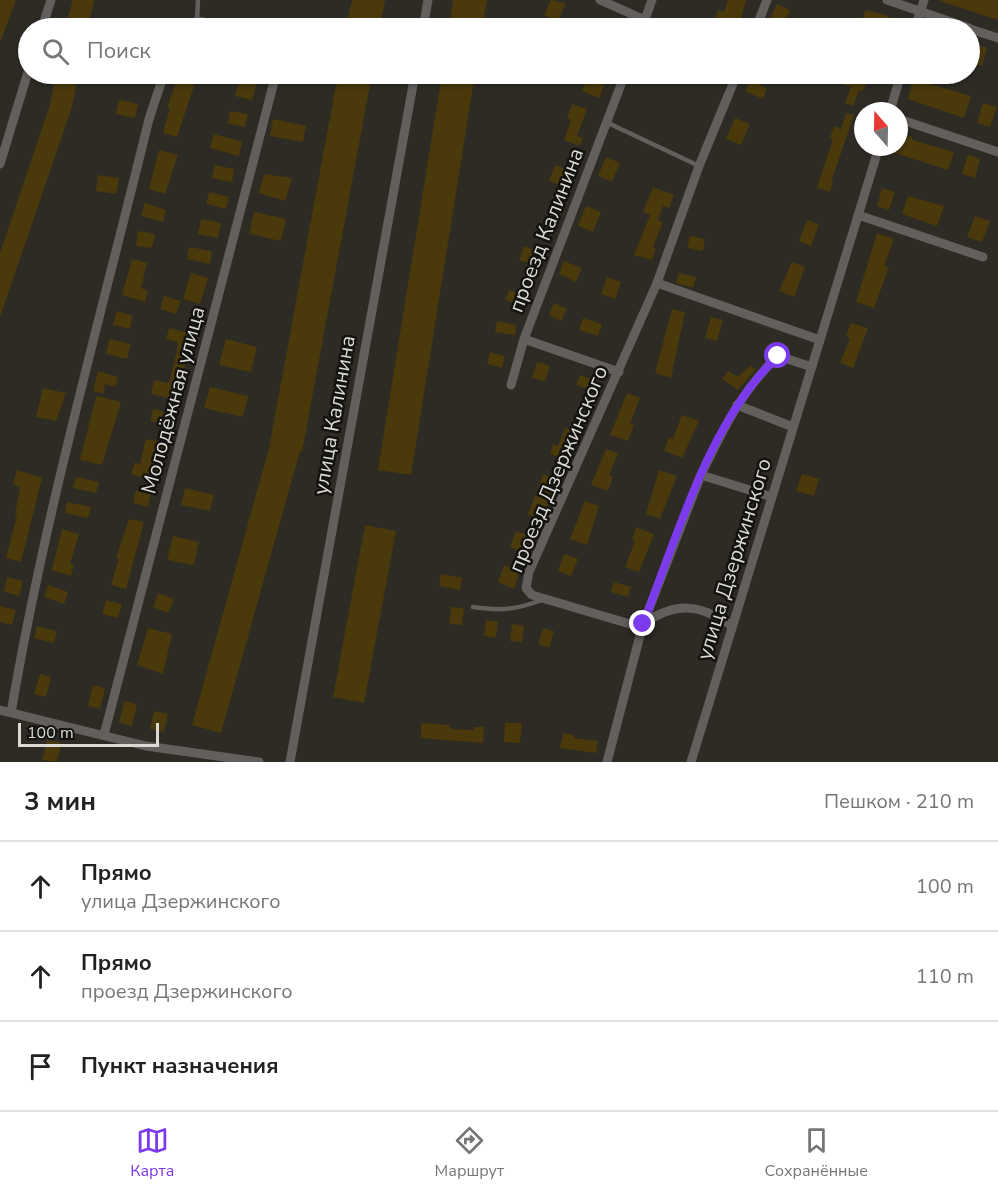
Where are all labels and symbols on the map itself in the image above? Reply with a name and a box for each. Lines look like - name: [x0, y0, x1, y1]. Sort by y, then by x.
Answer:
- north arrow: [854, 102, 908, 156]
- street label: проезд Калинина: [502, 144, 590, 316]
- street label: Молодёжная улица: [135, 303, 211, 497]
- street label: улица Калинина: [306, 333, 362, 497]
- route start: [764, 342, 790, 368]
- street label: проезд Дзержинского: [502, 361, 614, 577]
- street label: улица Дзержинского: [690, 455, 778, 663]
- route end: [629, 610, 655, 636]
- scale bar: [18, 720, 159, 748]

